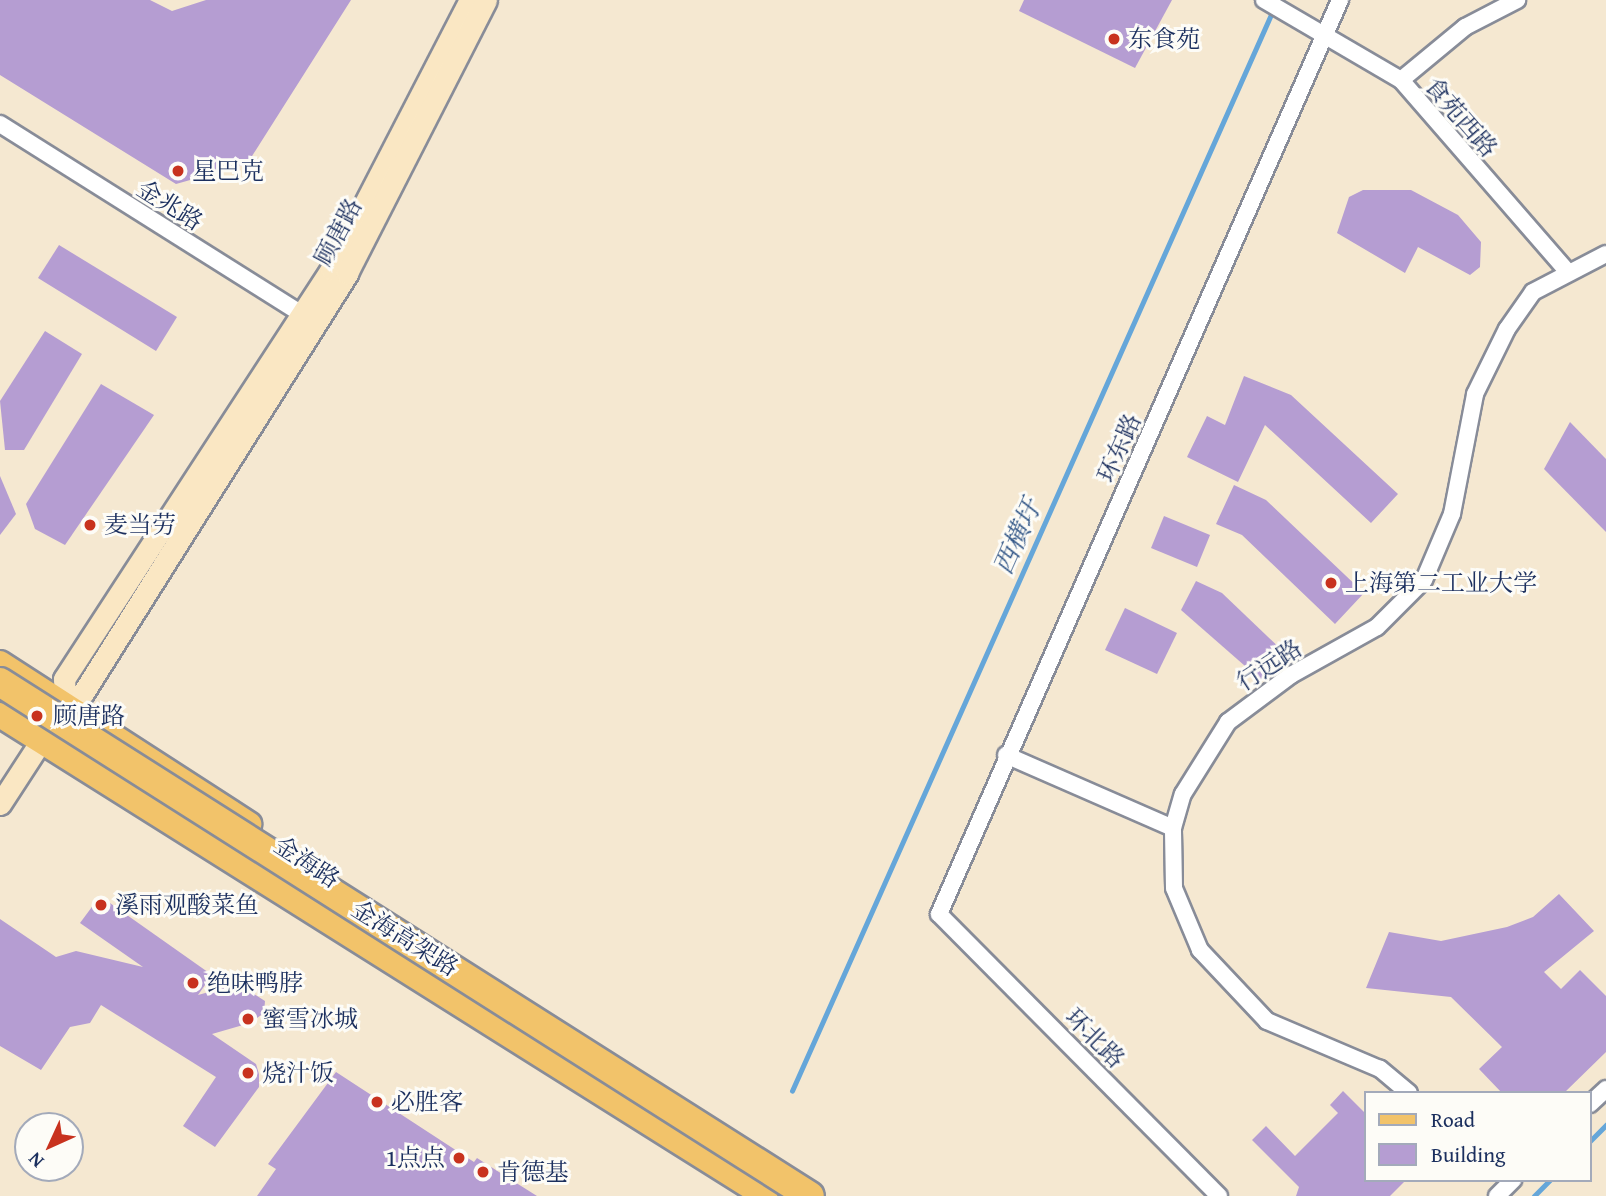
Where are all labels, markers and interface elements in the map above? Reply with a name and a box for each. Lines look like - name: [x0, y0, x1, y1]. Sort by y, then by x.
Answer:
- place label: 东食苑: [1128, 25, 1200, 53]
- marker: 东食苑: [1106, 31, 1122, 47]
- street label: 食苑西路: [1419, 71, 1503, 163]
- place label: 星巴克: [192, 157, 264, 185]
- marker: 星巴克: [170, 163, 186, 179]
- street label: 金兆路: [132, 174, 208, 236]
- street label: 顾唐路: [308, 193, 368, 271]
- street label: 环东路: [1091, 409, 1147, 487]
- water label: 西横圩: [987, 495, 1047, 579]
- place label: 麦当劳: [104, 511, 176, 539]
- marker: 麦当劳: [82, 517, 98, 533]
- place label: 上海第二工业大学: [1345, 569, 1537, 597]
- marker: 上海第二工业大学: [1323, 575, 1339, 591]
- street label: 行远路: [1231, 633, 1307, 697]
- place label: 顾唐路: [53, 702, 125, 730]
- marker: 顾唐路: [27, 706, 47, 726]
- street label: 金海路: [269, 830, 345, 894]
- place label: 溪雨观酸菜鱼: [115, 891, 259, 919]
- street label: 金海高架路: [346, 894, 464, 982]
- marker: 溪雨观酸菜鱼: [93, 897, 109, 913]
- place label: 绝味鸭脖: [207, 969, 303, 997]
- marker: 绝味鸭脖: [185, 975, 201, 991]
- street label: 环北路: [1059, 1002, 1131, 1074]
- place label: 蜜雪冰城: [262, 1005, 358, 1033]
- marker: 蜜雪冰城: [240, 1011, 256, 1027]
- place label: 烧汁饭: [262, 1059, 334, 1087]
- marker: 烧汁饭: [240, 1065, 256, 1081]
- place label: 必胜客: [391, 1088, 463, 1116]
- legend: [1364, 1091, 1592, 1182]
- marker: 必胜客: [369, 1094, 385, 1110]
- text: Road: [1431, 1104, 1475, 1135]
- north arrow: [14, 1112, 84, 1182]
- text: Building: [1431, 1139, 1505, 1170]
- place label: 1点点: [385, 1144, 445, 1172]
- text: N: [21, 1146, 50, 1175]
- marker: 1点点: [451, 1150, 467, 1166]
- place label: 肯德基: [497, 1158, 569, 1186]
- marker: 肯德基: [475, 1164, 491, 1180]

